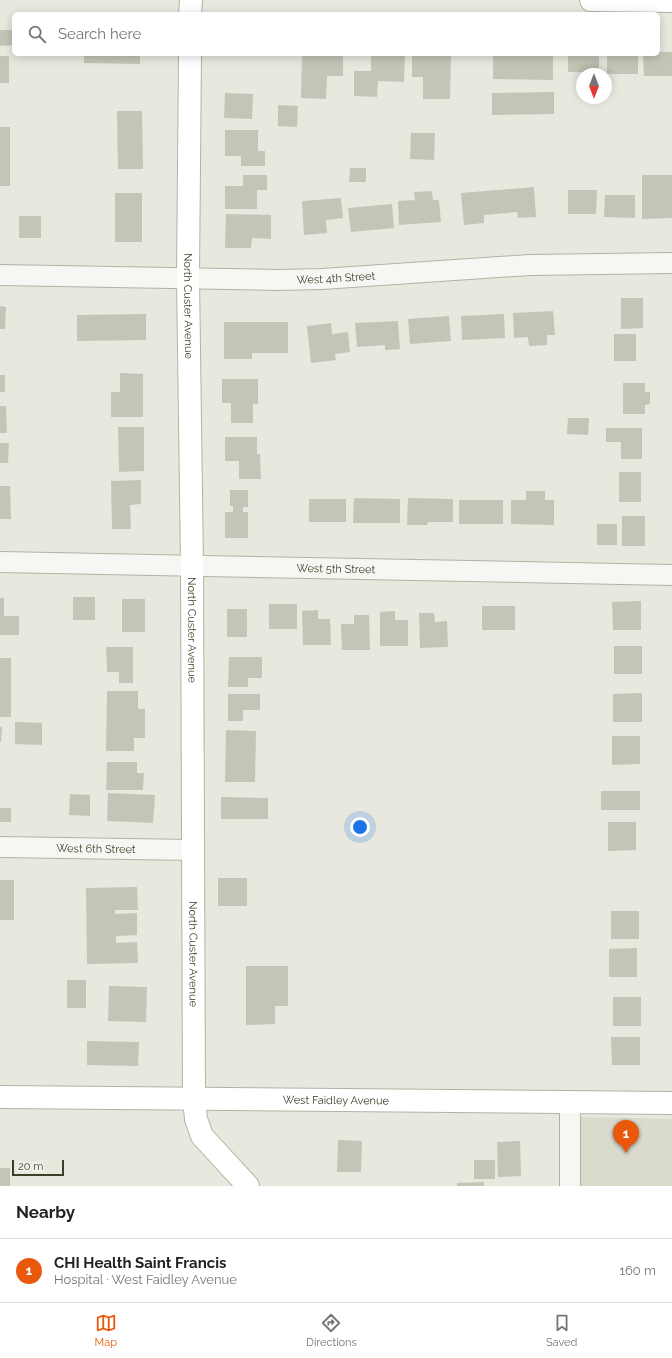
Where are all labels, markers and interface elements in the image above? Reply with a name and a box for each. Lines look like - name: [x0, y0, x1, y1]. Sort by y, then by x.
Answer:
- search box: [12, 12, 660, 56]
- icon: search: [26, 23, 48, 45]
- text: Search here: [58, 25, 141, 43]
- north arrow: [576, 68, 612, 104]
- street label: North Custer Avenue: [181, 253, 195, 360]
- street label: West 4th Street: [297, 269, 376, 287]
- street label: West 5th Street: [297, 562, 376, 576]
- street label: North Custer Avenue: [185, 577, 198, 684]
- your location: [350, 817, 370, 837]
- street label: West 6th Street: [56, 842, 136, 856]
- street label: North Custer Avenue: [186, 901, 200, 1008]
- street label: West Faidley Avenue: [283, 1094, 390, 1107]
- pin: 1: [613, 1120, 639, 1153]
- scale bar: [12, 1158, 64, 1177]
- text: 20 m: [18, 1160, 43, 1173]
- text: Nearby: [16, 1202, 75, 1222]
- text: CHI Health Saint Francis: [54, 1254, 226, 1272]
- text: 1: [26, 1263, 32, 1278]
- text: 160 m: [619, 1263, 656, 1278]
- text: Hospital · West Faidley Avenue: [54, 1272, 237, 1287]
- tab: Map: [95, 1312, 117, 1349]
- tab: Directions: [306, 1312, 357, 1349]
- tab: Saved: [546, 1312, 577, 1349]

